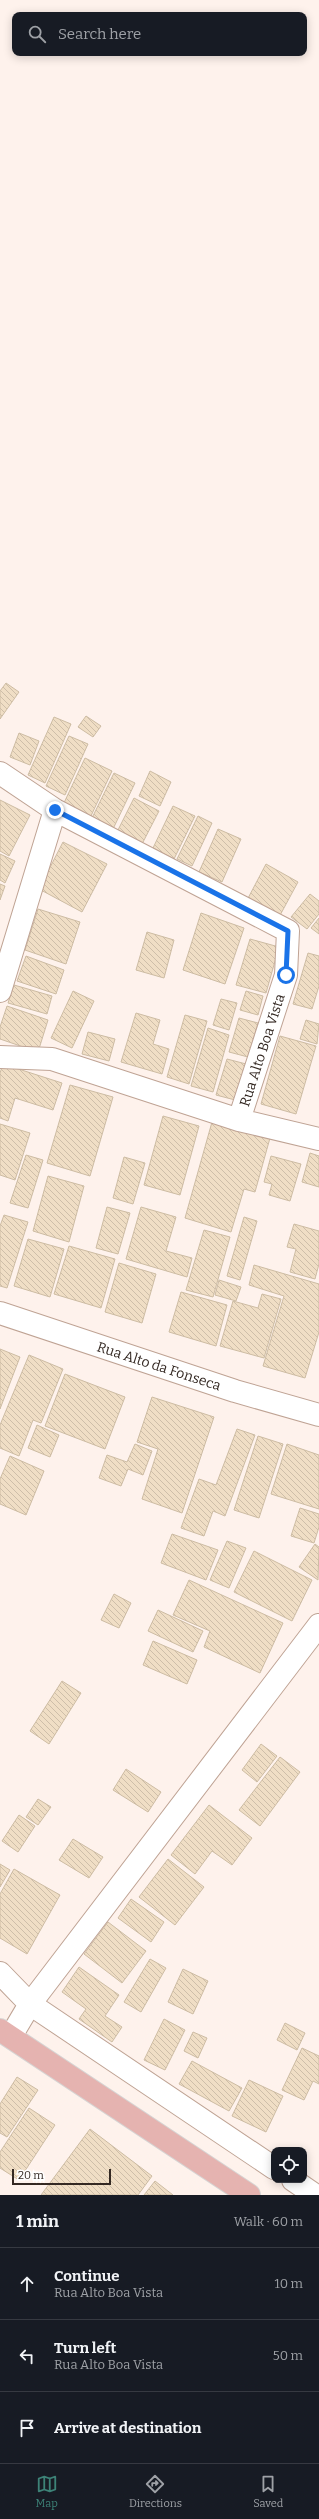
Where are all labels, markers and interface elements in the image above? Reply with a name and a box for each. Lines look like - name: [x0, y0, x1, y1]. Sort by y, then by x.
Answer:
- search box: [12, 12, 307, 56]
- icon: search: [26, 23, 48, 45]
- text: Search here: [58, 25, 141, 43]
- route end: [46, 801, 64, 819]
- route start: [277, 966, 295, 984]
- street label: Rua Alto Boa Vista: [236, 991, 289, 1109]
- street label: Rua Alto da Fonseca: [95, 1338, 223, 1395]
- map controls: [271, 2147, 307, 2183]
- button: locate: [271, 2147, 307, 2183]
- scale bar: [12, 2167, 111, 2186]
- text: 20 m: [18, 2169, 44, 2182]
- text: 1 min: [16, 2211, 59, 2232]
- text: Walk · 60 m: [234, 2214, 303, 2229]
- text: Continue: [54, 2267, 120, 2285]
- icon: ahead: [16, 2273, 38, 2295]
- text: 10 m: [274, 2276, 303, 2291]
- text: Rua Alto Boa Vista: [54, 2285, 163, 2300]
- text: Turn left: [54, 2339, 116, 2357]
- icon: left: [16, 2345, 38, 2367]
- text: 50 m: [273, 2348, 303, 2363]
- text: Rua Alto Boa Vista: [54, 2357, 163, 2372]
- icon: arrive: [16, 2417, 38, 2439]
- text: Arrive at destination: [54, 2419, 201, 2437]
- tab: Map: [36, 2473, 58, 2510]
- tab: Directions: [129, 2473, 182, 2510]
- tab: Saved: [253, 2473, 283, 2510]

